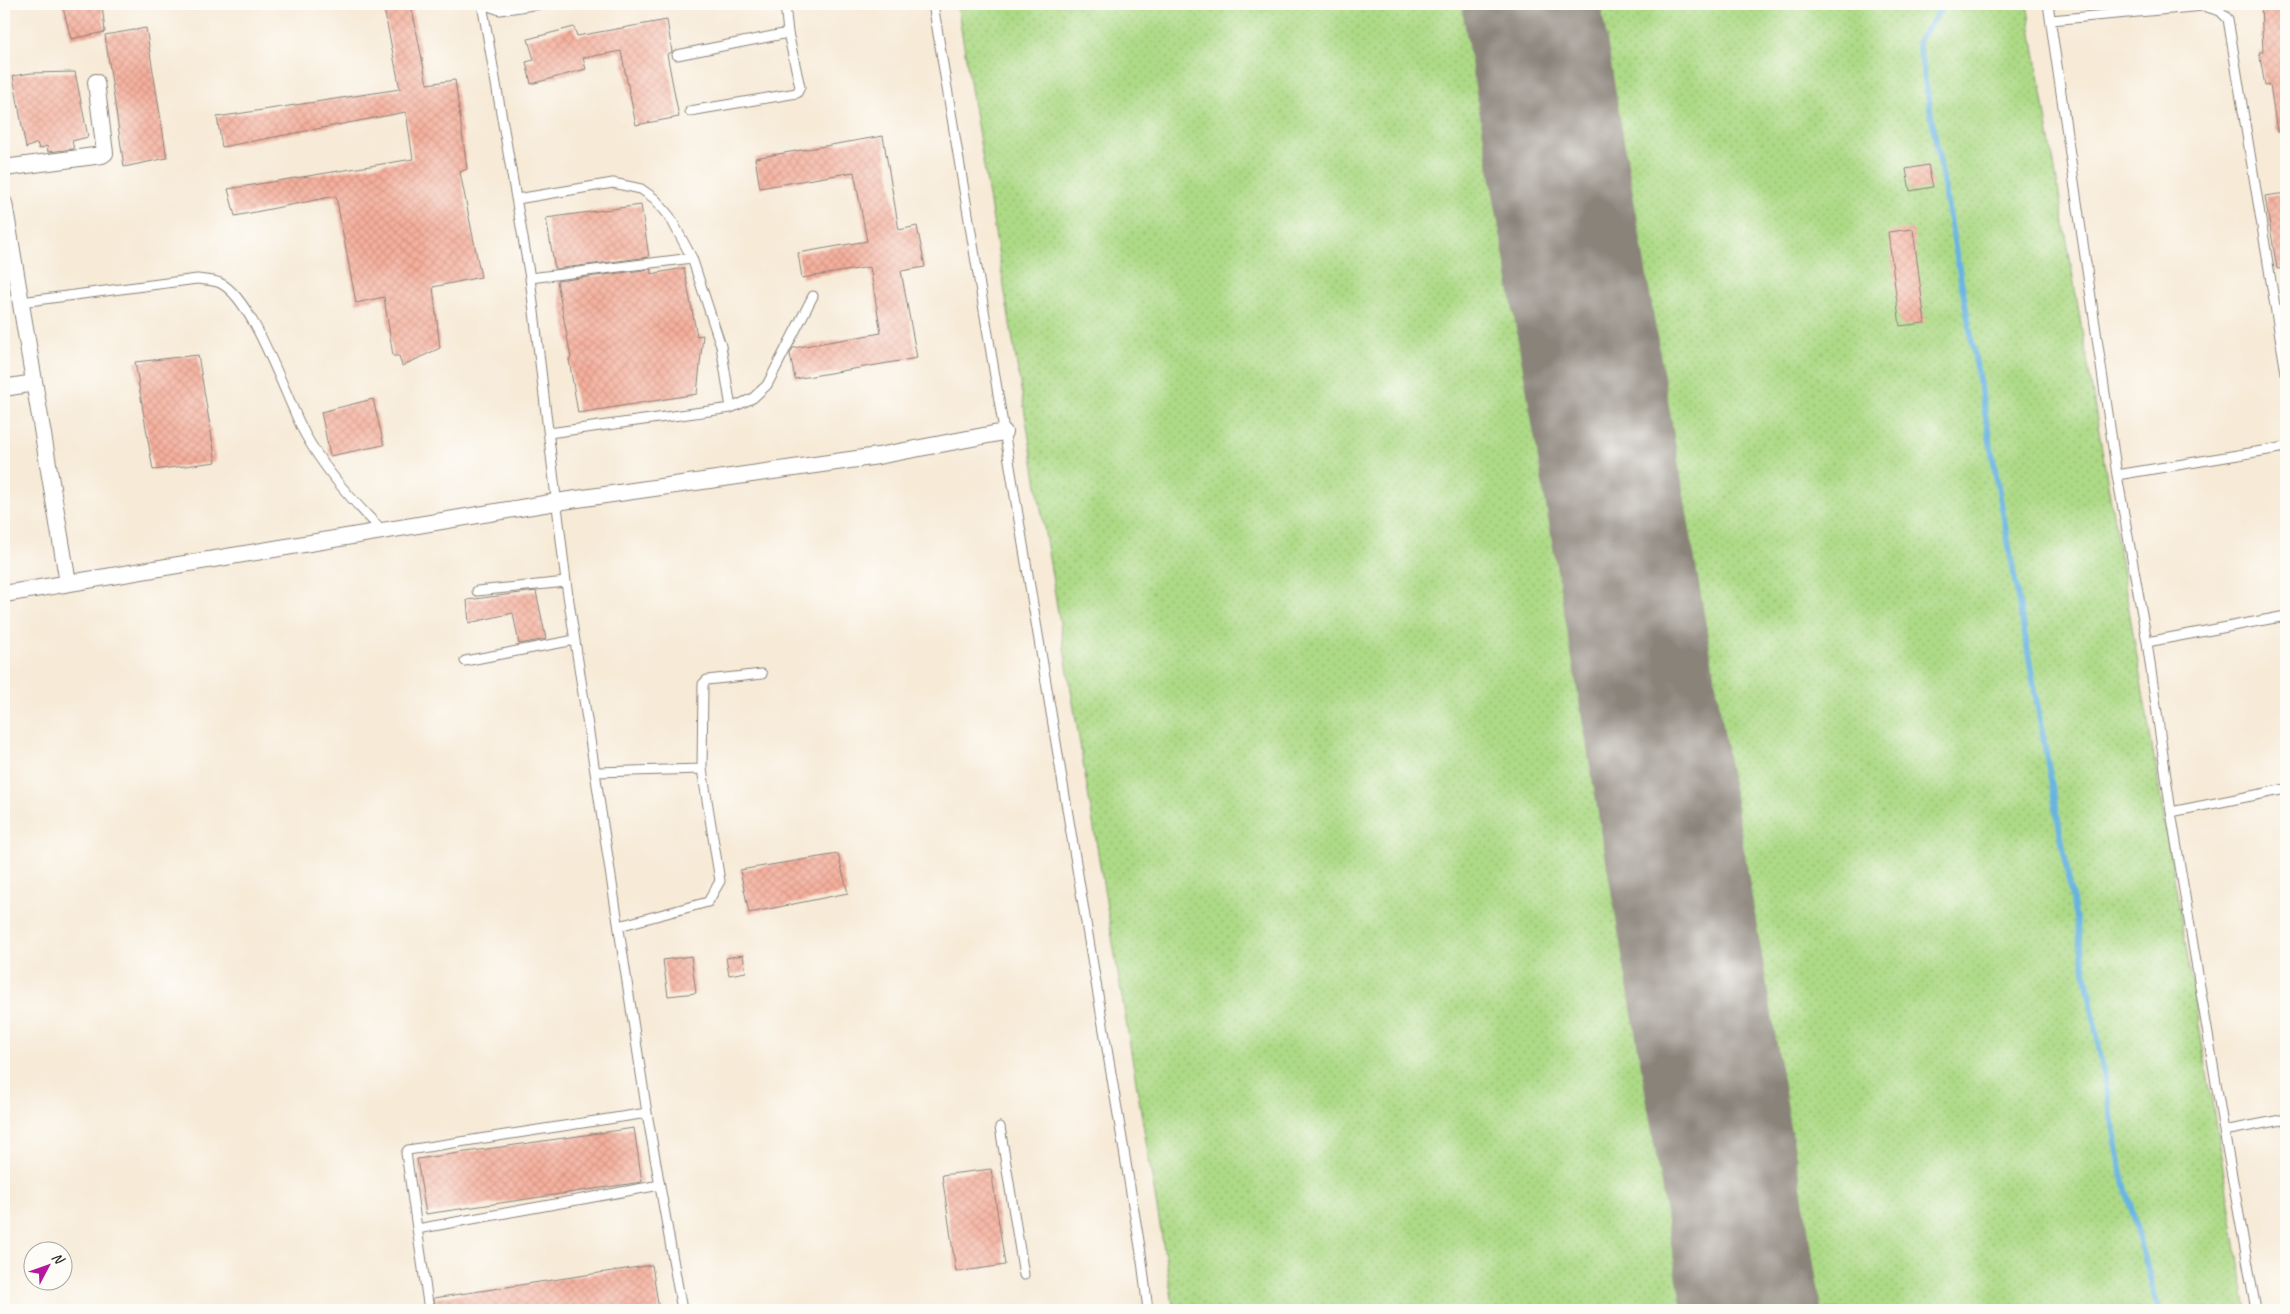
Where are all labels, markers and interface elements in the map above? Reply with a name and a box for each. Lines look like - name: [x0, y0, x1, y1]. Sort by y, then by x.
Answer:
- north arrow: [22, 1242, 72, 1292]
- text: N: [48, 1249, 68, 1268]

